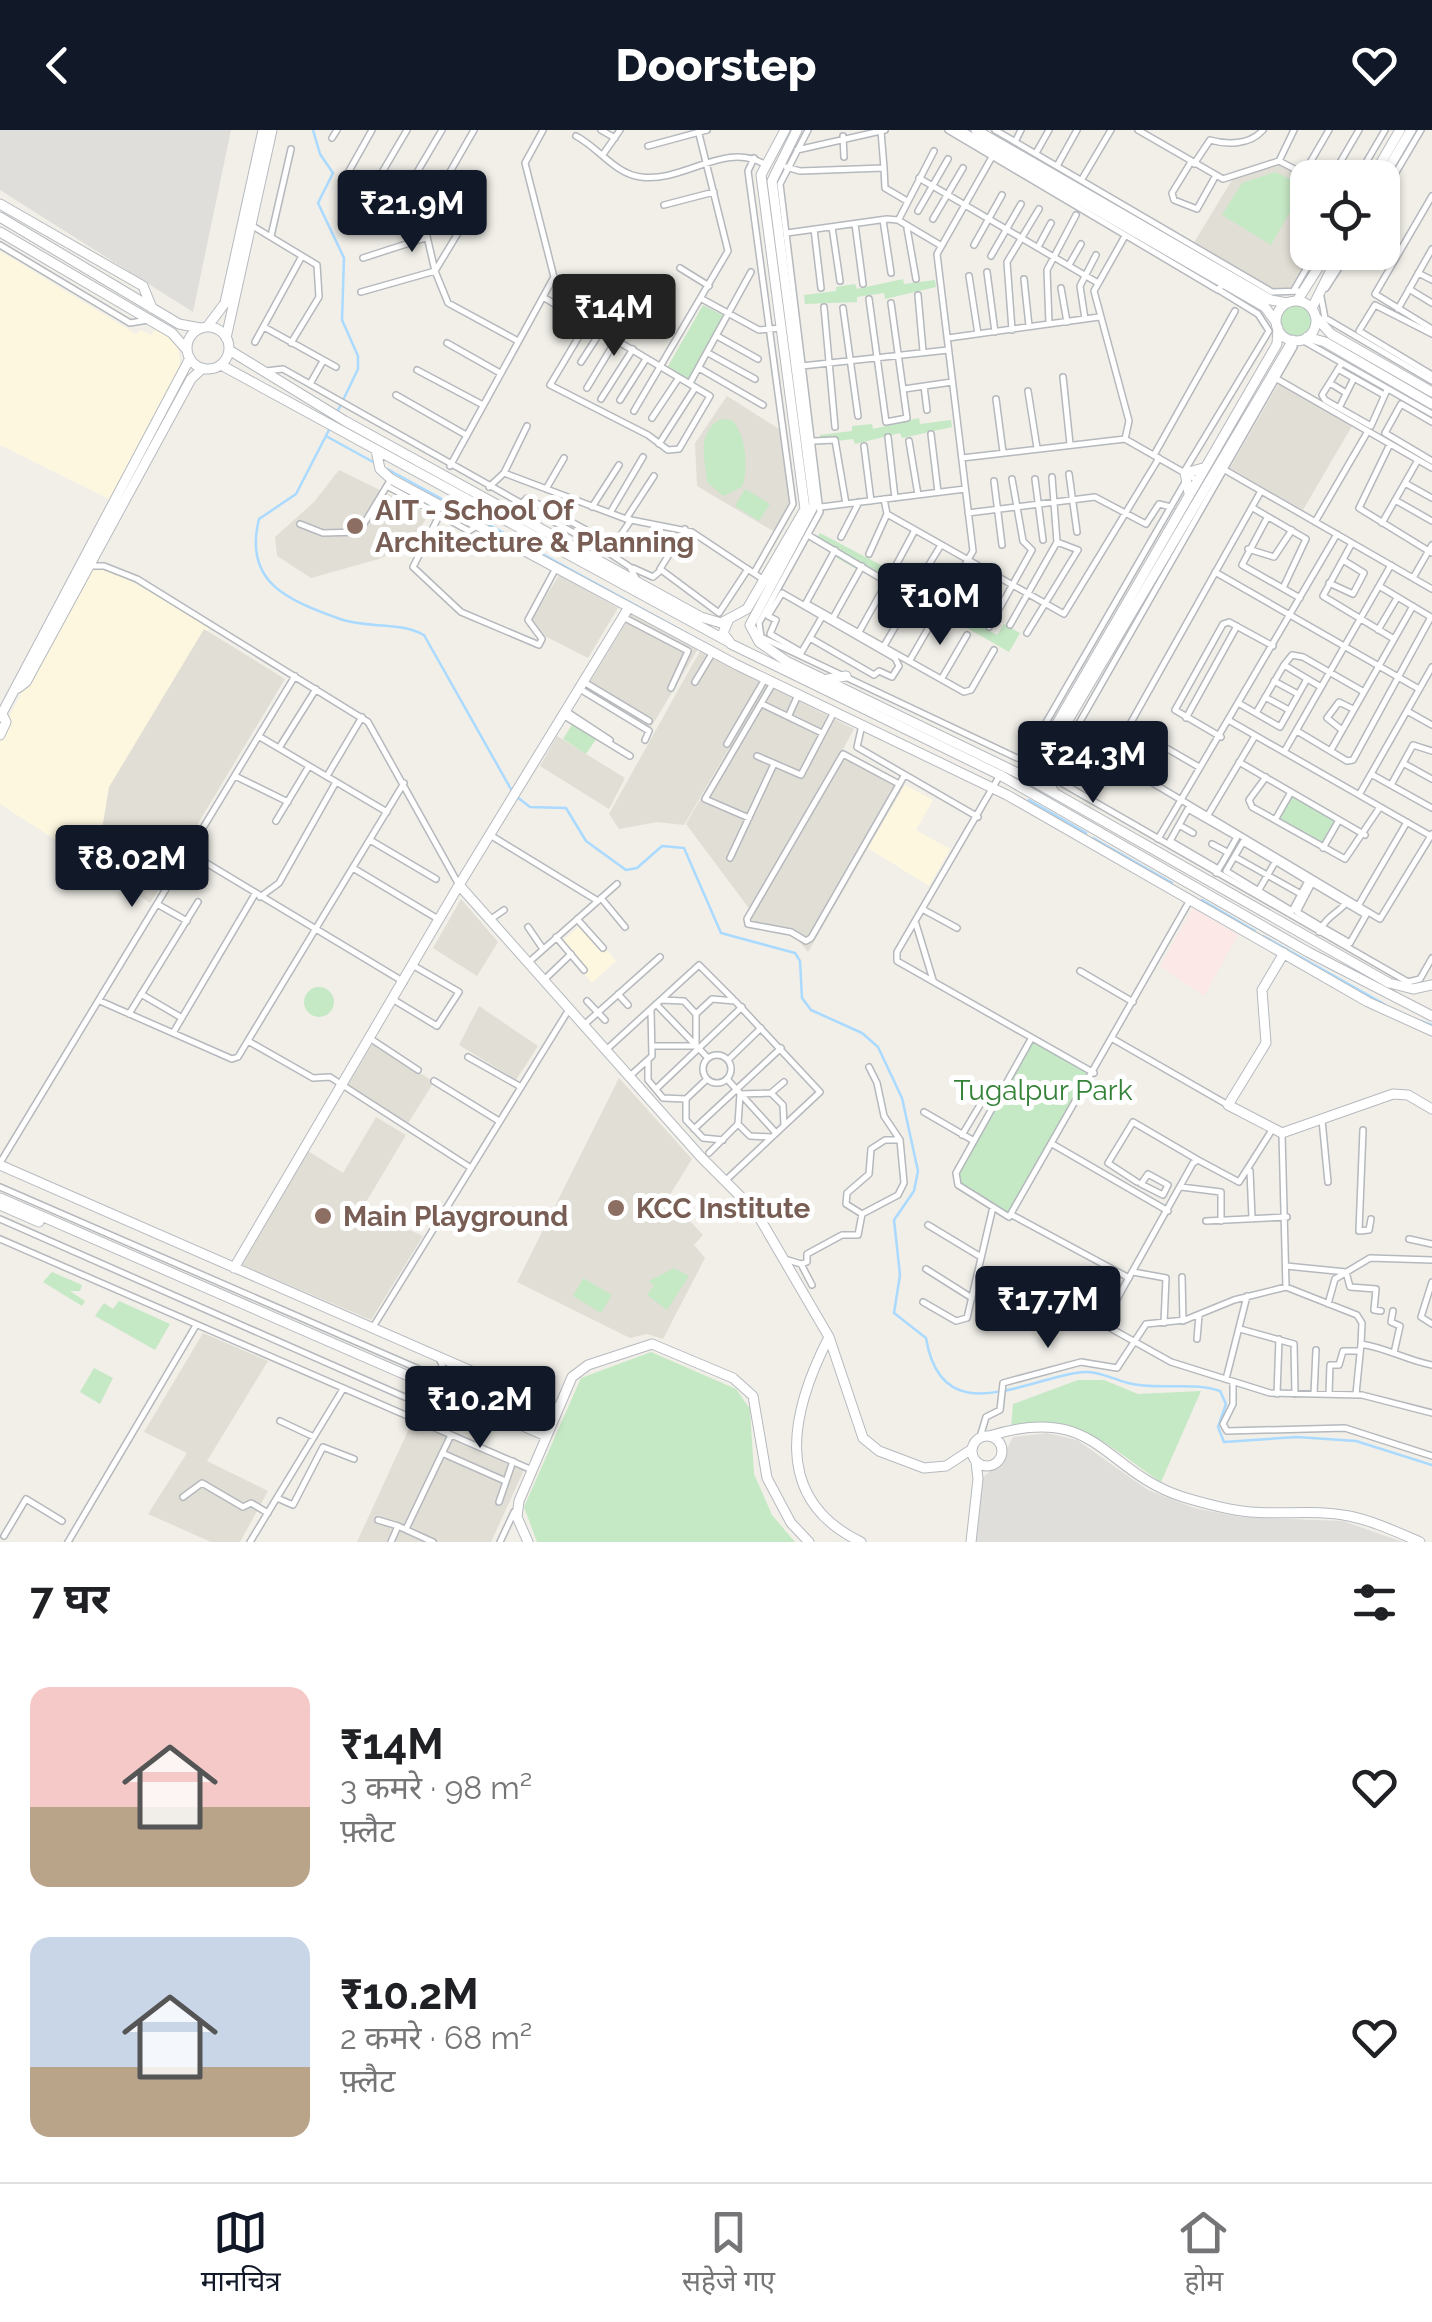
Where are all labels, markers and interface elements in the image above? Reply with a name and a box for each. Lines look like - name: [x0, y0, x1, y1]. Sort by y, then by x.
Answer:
- icon: back: [30, 38, 85, 93]
- icon: heart: [1347, 38, 1402, 93]
- text: Doorstep: [615, 39, 817, 92]
- map controls: [1290, 160, 1400, 270]
- button: locate: [1290, 160, 1400, 270]
- pin: ₹21.9M: [331, 170, 493, 255]
- text: ₹21.9M: [360, 184, 464, 221]
- pin: ₹14M: [555, 274, 673, 359]
- text: ₹14M: [575, 288, 653, 325]
- place label: AIT - School Of Architecture & Planning: [375, 494, 694, 559]
- marker: AIT - School Of Architecture & Planning: [344, 515, 366, 537]
- pin: ₹10M: [881, 563, 999, 648]
- text: ₹10M: [900, 577, 980, 614]
- pin: ₹24.3M: [1012, 721, 1174, 806]
- text: ₹24.3M: [1040, 735, 1146, 772]
- pin: ₹8.02M: [51, 825, 213, 910]
- text: ₹8.02M: [77, 839, 187, 876]
- park label: Tugalpur Park: [954, 1074, 1133, 1107]
- place label: KCC Institute: [636, 1192, 811, 1225]
- marker: KCC Institute: [605, 1197, 627, 1219]
- place label: Main Playground: [343, 1200, 568, 1233]
- marker: Main Playground: [312, 1205, 334, 1227]
- pin: ₹17.7M: [967, 1266, 1129, 1351]
- text: ₹17.7M: [997, 1280, 1099, 1317]
- pin: ₹10.2M: [399, 1366, 561, 1451]
- text: ₹10.2M: [427, 1380, 533, 1417]
- text: 7 घर: [30, 1574, 109, 1623]
- icon: filters: [1347, 1575, 1402, 1630]
- text: ₹14M: [340, 1720, 444, 1769]
- icon: home: [110, 1727, 230, 1847]
- icon: heart: [1347, 1760, 1402, 1815]
- text: 3 कमरे · 98 m²: [340, 1769, 532, 1806]
- text: फ़्लैट: [340, 1812, 395, 1849]
- text: ₹10.2M: [340, 1970, 478, 2019]
- icon: home: [110, 1977, 230, 2097]
- icon: heart: [1347, 2010, 1402, 2065]
- text: 2 कमरे · 68 m²: [340, 2019, 532, 2056]
- text: फ़्लैट: [340, 2062, 395, 2099]
- tab: मानचित्र: [201, 2205, 281, 2302]
- tab: सहेजे गए: [682, 2205, 775, 2302]
- tab: होम: [1176, 2205, 1231, 2302]

